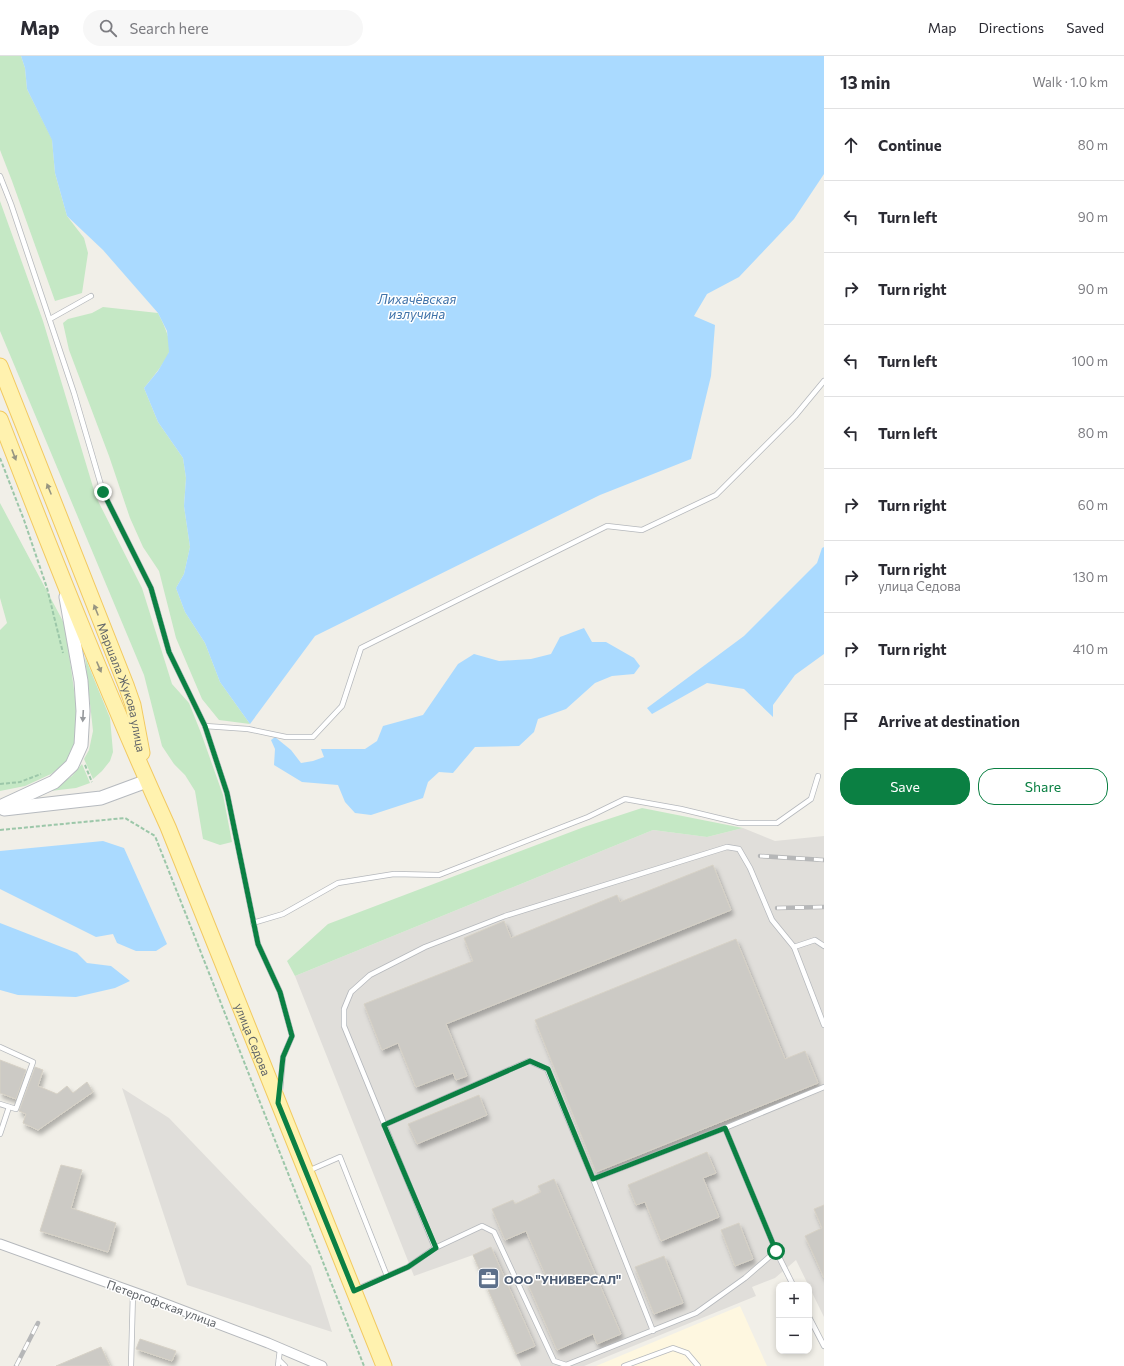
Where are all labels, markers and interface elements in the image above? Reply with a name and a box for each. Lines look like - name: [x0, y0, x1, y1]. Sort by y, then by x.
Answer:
- search box: [83, 10, 363, 46]
- text: Map: [20, 16, 59, 39]
- icon: search: [97, 17, 119, 39]
- text: Search here: [129, 19, 209, 37]
- text: Map: [928, 19, 957, 36]
- text: Directions: [979, 19, 1044, 36]
- text: Saved: [1066, 19, 1104, 36]
- text: 13 min: [840, 72, 890, 93]
- text: Walk · 1.0 km: [1032, 74, 1108, 90]
- icon: ahead: [840, 134, 862, 156]
- text: Continue: [878, 136, 942, 154]
- text: 80 m: [1078, 137, 1108, 153]
- icon: left: [840, 206, 862, 228]
- text: Turn left: [878, 208, 937, 226]
- text: 90 m: [1078, 209, 1108, 225]
- icon: right: [840, 278, 862, 300]
- text: Turn right: [878, 280, 947, 298]
- text: 90 m: [1078, 281, 1108, 297]
- water label: Лихачёвская излучина: [377, 291, 456, 322]
- icon: left: [840, 350, 862, 372]
- text: Turn left: [878, 352, 937, 370]
- text: 100 m: [1072, 353, 1108, 369]
- icon: left: [840, 422, 862, 444]
- text: Turn left: [878, 424, 937, 442]
- text: 80 m: [1078, 425, 1108, 441]
- one-way arrow: [12, 449, 18, 461]
- one-way arrow: [45, 483, 51, 495]
- route end: [94, 483, 112, 501]
- icon: right: [840, 494, 862, 516]
- text: Turn right: [878, 496, 947, 514]
- text: 60 m: [1078, 497, 1108, 513]
- text: Turn right: [878, 560, 947, 578]
- icon: right: [840, 566, 862, 588]
- text: 130 m: [1073, 569, 1108, 585]
- text: улица Седова: [878, 578, 961, 594]
- one-way arrow: [93, 604, 99, 616]
- street label: Маршала Жукова улица: [95, 620, 149, 753]
- icon: right: [840, 638, 862, 660]
- text: Turn right: [878, 640, 947, 658]
- text: 410 m: [1073, 641, 1108, 657]
- one-way arrow: [96, 661, 102, 672]
- one-way arrow: [80, 710, 86, 723]
- icon: arrive: [840, 710, 862, 732]
- text: Arrive at destination: [878, 712, 1020, 730]
- button: Save: [840, 768, 970, 805]
- button: Share: [978, 768, 1108, 805]
- street label: улица Седова: [232, 1001, 274, 1077]
- route start: [767, 1242, 785, 1260]
- office icon: ООО "УНИВЕРСАЛ": [476, 1266, 502, 1292]
- place label: ООО "УНИВЕРСАЛ": [504, 1272, 621, 1286]
- street label: Петергофская улица: [105, 1277, 219, 1329]
- map controls: [776, 1282, 812, 1354]
- button: +: [776, 1282, 812, 1318]
- button: −: [776, 1318, 812, 1354]

